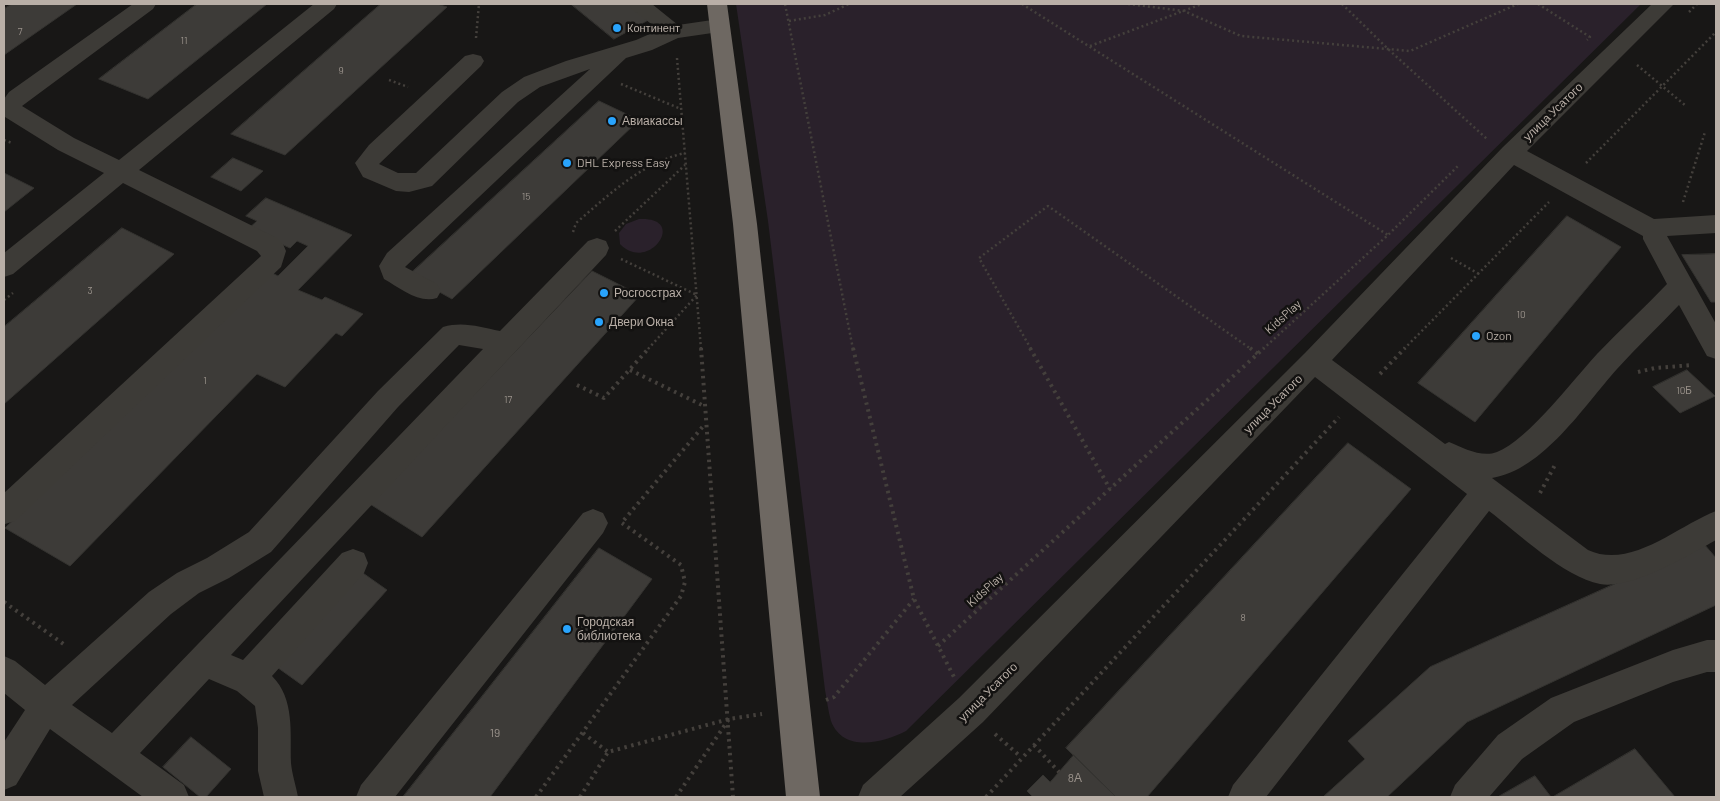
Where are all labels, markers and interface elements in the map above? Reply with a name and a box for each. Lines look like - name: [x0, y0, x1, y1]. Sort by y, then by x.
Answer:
- place label: Континент: [627, 21, 680, 35]
- marker: Континент: [611, 22, 623, 34]
- house number: 7: [18, 26, 22, 38]
- house number: 11: [180, 35, 188, 47]
- house number: 9: [338, 65, 344, 77]
- street label: улица Усатого: [1520, 80, 1586, 144]
- place label: Авиакассы: [622, 114, 683, 128]
- marker: Авиакассы: [606, 115, 618, 127]
- place label: DHL Express Easy: [577, 156, 670, 170]
- marker: DHL Express Easy: [561, 157, 573, 169]
- house number: 15: [522, 191, 530, 203]
- house number: 3: [87, 285, 93, 297]
- place label: Росгосстрах: [614, 286, 682, 300]
- marker: Росгосстрах: [598, 287, 610, 299]
- street label: KidsPlay: [1262, 297, 1304, 337]
- house number: 10: [1516, 309, 1526, 321]
- place label: Двери Окна: [609, 315, 674, 329]
- marker: Двери Окна: [593, 316, 605, 328]
- place label: Ozon: [1486, 329, 1512, 343]
- marker: Ozon: [1470, 330, 1482, 342]
- street label: улица Усатого: [1241, 372, 1305, 436]
- house number: 1: [203, 375, 207, 387]
- house number: 10Б: [1676, 385, 1692, 397]
- house number: 17: [504, 394, 512, 406]
- street label: KidsPlay: [964, 570, 1006, 610]
- house number: 8: [1240, 612, 1246, 624]
- place label: Городская библиотека: [577, 615, 641, 643]
- marker: Городская библиотека: [561, 623, 573, 635]
- street label: улица Усатого: [956, 660, 1020, 724]
- house number: 19: [490, 726, 500, 740]
- house number: 8А: [1068, 771, 1082, 785]

